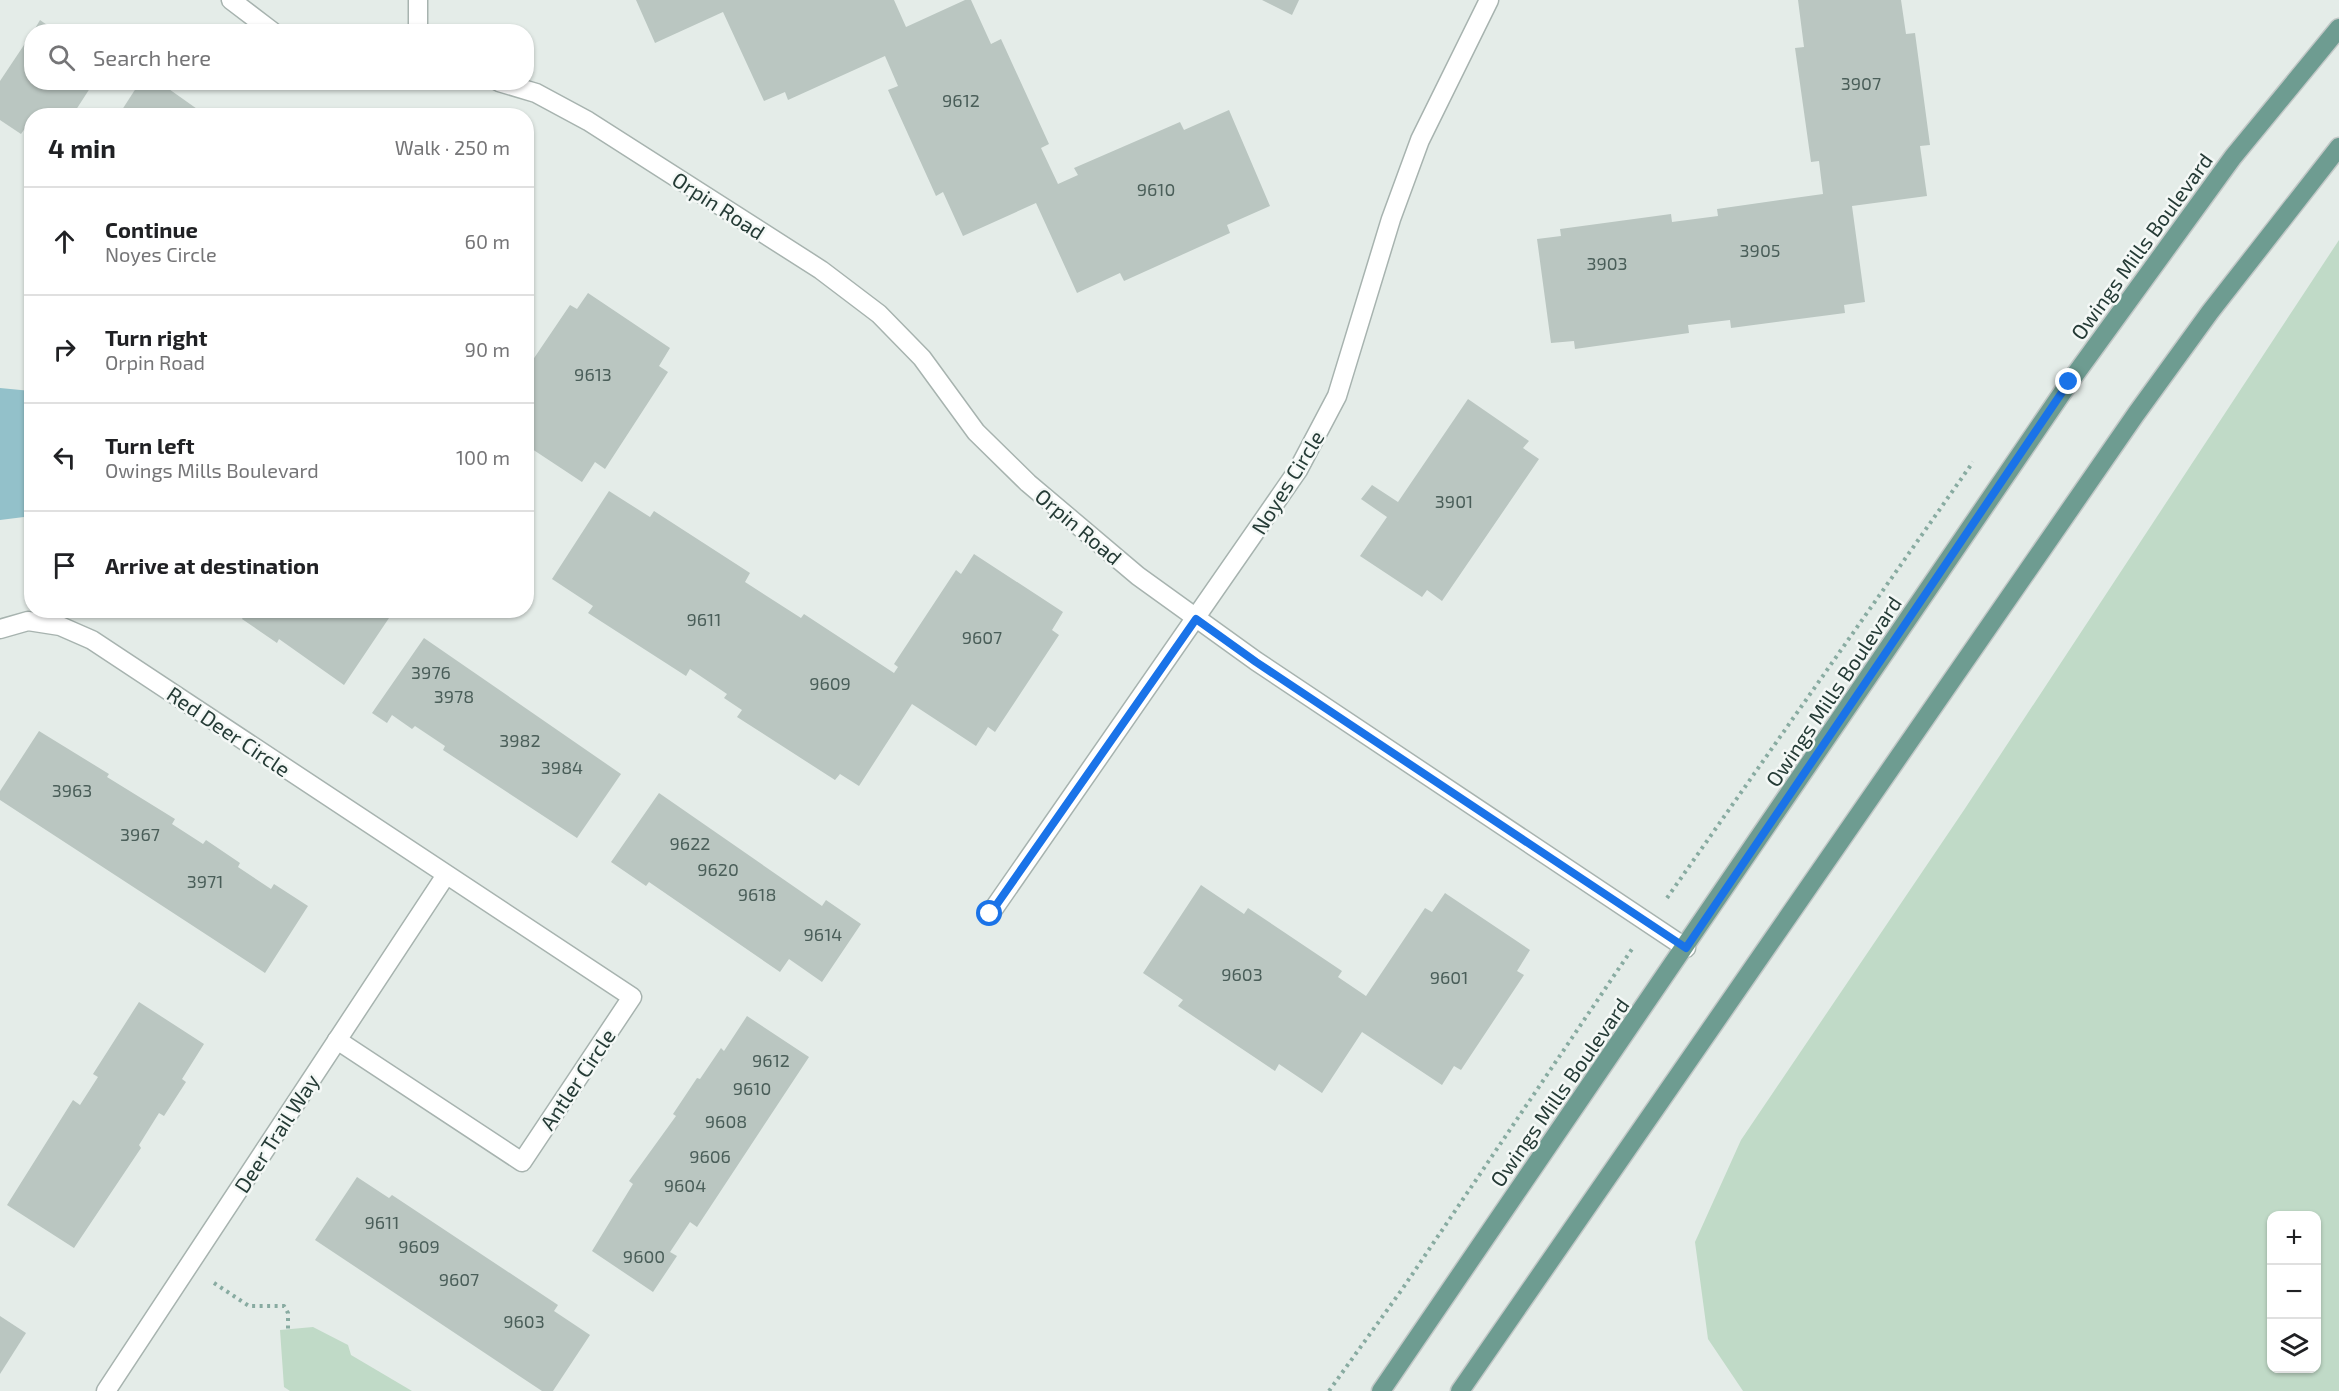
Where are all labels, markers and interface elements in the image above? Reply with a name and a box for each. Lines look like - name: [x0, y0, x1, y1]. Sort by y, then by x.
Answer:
- search box: [24, 24, 534, 90]
- icon: search: [45, 41, 78, 74]
- text: Search here: [93, 44, 211, 70]
- house number: 3907: [1841, 72, 1881, 94]
- house number: 9612: [942, 89, 980, 111]
- text: 4 min: [48, 132, 116, 163]
- text: Walk · 250 m: [395, 135, 510, 159]
- street label: Owings Mills Boulevard: [2065, 148, 2217, 344]
- street label: Orpin Road: [668, 166, 770, 244]
- house number: 9610: [1137, 178, 1175, 200]
- text: Continue: [105, 216, 198, 242]
- icon: ahead: [48, 225, 81, 258]
- text: 60 m: [465, 229, 510, 253]
- house number: 3905: [1740, 239, 1780, 261]
- text: Noyes Circle: [105, 242, 217, 266]
- house number: 3903: [1586, 252, 1628, 274]
- text: Turn right: [105, 324, 207, 350]
- icon: right: [48, 333, 81, 366]
- text: 90 m: [465, 337, 510, 361]
- text: Orpin Road: [105, 350, 205, 374]
- house number: 9613: [574, 363, 612, 385]
- route end: [2055, 368, 2081, 394]
- street label: Noyes Circle: [1245, 426, 1329, 538]
- text: Turn left: [105, 432, 194, 458]
- icon: left: [48, 441, 81, 474]
- text: 100 m: [456, 445, 510, 469]
- text: Owings Mills Boulevard: [105, 458, 319, 482]
- street label: Orpin Road: [1031, 483, 1127, 569]
- house number: 3901: [1435, 490, 1473, 512]
- icon: arrive: [48, 549, 81, 582]
- text: Arrive at destination: [105, 552, 319, 578]
- street label: Owings Mills Boulevard: [1760, 591, 1906, 791]
- house number: 9611: [687, 608, 721, 630]
- house number: 9607: [962, 626, 1002, 648]
- house number: 3976: [411, 661, 451, 683]
- house number: 9609: [809, 672, 851, 694]
- street label: Red Deer Circle: [163, 681, 295, 781]
- house number: 3978: [434, 685, 474, 707]
- house number: 3982: [499, 729, 541, 751]
- house number: 3984: [541, 756, 583, 778]
- house number: 3963: [52, 779, 92, 801]
- house number: 3967: [120, 823, 160, 845]
- house number: 9622: [670, 832, 710, 854]
- house number: 9620: [697, 858, 739, 880]
- house number: 3971: [187, 870, 223, 892]
- house number: 9618: [738, 883, 776, 905]
- route start: [976, 900, 1002, 926]
- house number: 9614: [804, 923, 842, 945]
- house number: 9603: [1221, 963, 1263, 985]
- house number: 9601: [1430, 966, 1468, 988]
- street label: Owings Mills Boulevard: [1484, 993, 1634, 1191]
- street label: Antler Circle: [534, 1024, 620, 1134]
- house number: 9612: [752, 1049, 790, 1071]
- street label: Deer Trail Way: [228, 1069, 324, 1197]
- house number: 9610: [733, 1077, 771, 1099]
- house number: 9608: [705, 1110, 747, 1132]
- house number: 9606: [689, 1145, 731, 1167]
- house number: 9604: [664, 1174, 706, 1196]
- house number: 9611: [365, 1211, 399, 1233]
- map controls: [2267, 1211, 2321, 1373]
- button: +: [2267, 1211, 2321, 1265]
- house number: 9609: [398, 1235, 440, 1257]
- house number: 9600: [623, 1245, 665, 1267]
- button: −: [2267, 1265, 2321, 1319]
- house number: 9607: [439, 1268, 479, 1290]
- house number: 9603: [503, 1310, 545, 1332]
- button: layers: [2267, 1319, 2321, 1373]

